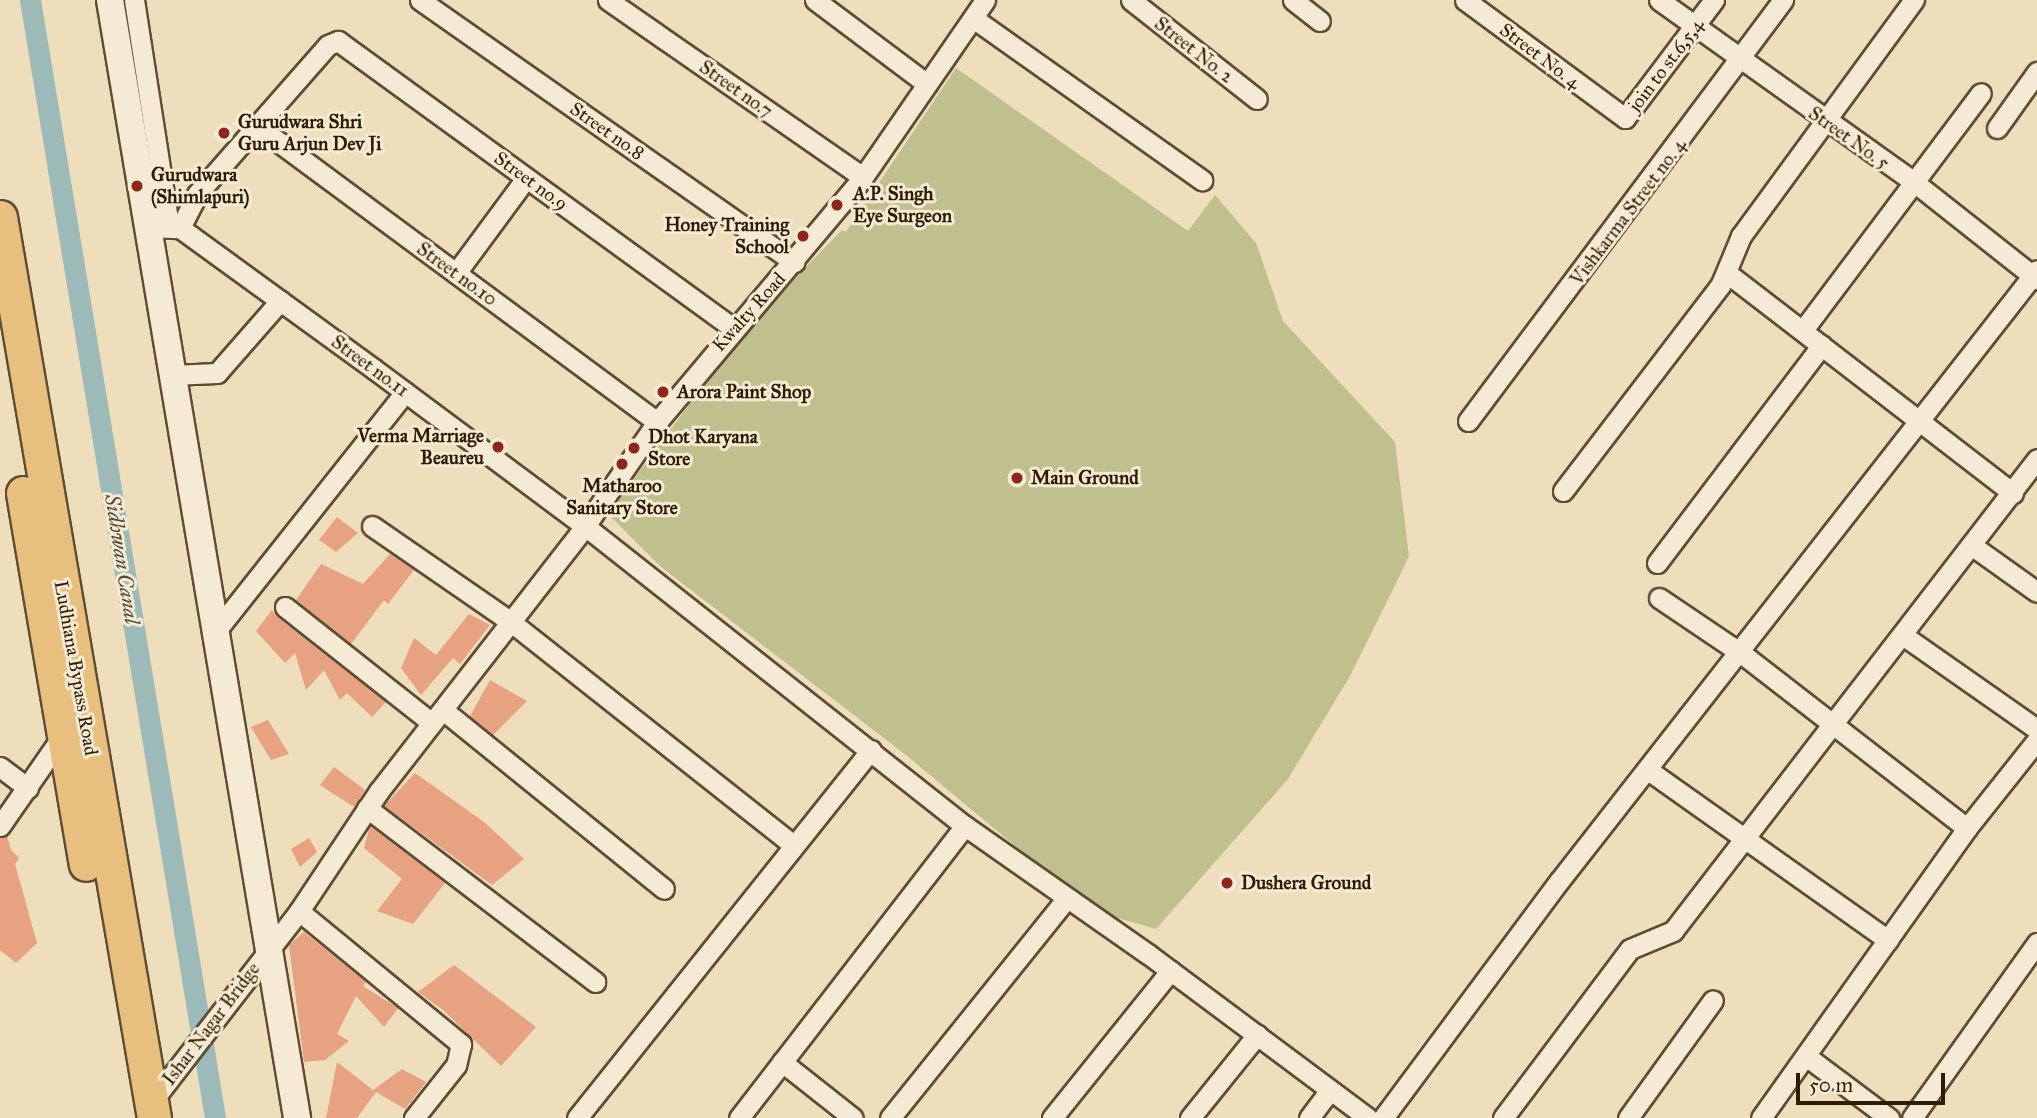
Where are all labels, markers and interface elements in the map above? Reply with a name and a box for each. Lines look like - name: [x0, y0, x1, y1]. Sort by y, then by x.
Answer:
- street label: Street No. 2: [1150, 12, 1238, 88]
- street label: join to st.6,5,4: [1624, 14, 1708, 116]
- street label: Street No. 4: [1495, 18, 1585, 94]
- street label: Street no.7: [695, 56, 777, 122]
- street label: Street no.8: [566, 97, 648, 165]
- street label: Street No. 5: [1804, 102, 1894, 174]
- place label: Gurudwara Shri Guru Arjun Dev Ji: [238, 111, 382, 155]
- marker: Gurudwara Shri Guru Arjun Dev Ji: [216, 125, 232, 141]
- street label: Vishkarma Street no. 4: [1565, 134, 1691, 290]
- street label: Street no.9: [490, 147, 572, 215]
- place label: Gurudwara (Shimlapuri): [151, 164, 249, 208]
- marker: Gurudwara (Shimlapuri): [129, 178, 145, 194]
- place label: A.P. Singh Eye Surgeon: [853, 183, 952, 227]
- marker: A.P. Singh Eye Surgeon: [827, 195, 847, 215]
- place label: Honey Training School: [664, 214, 789, 258]
- marker: Honey Training School: [795, 228, 811, 244]
- street label: Street no.10: [412, 237, 502, 311]
- street label: Kwalty Road: [708, 268, 790, 356]
- street label: Street no.11: [327, 330, 413, 402]
- place label: Arora Paint Shop: [677, 381, 811, 403]
- marker: Arora Paint Shop: [655, 384, 671, 400]
- place label: Verma Marriage Beaureu: [357, 425, 484, 469]
- place label: Dhot Karyana Store: [648, 426, 758, 470]
- marker: Verma Marriage Beaureu: [490, 439, 506, 455]
- marker: Dhot Karyana Store: [626, 440, 642, 456]
- marker: Matharoo Sanitary Store: [614, 456, 630, 472]
- place label: Main Ground: [1031, 467, 1139, 489]
- marker: Main Ground: [1009, 470, 1025, 486]
- place label: Matharoo Sanitary Store: [566, 475, 678, 519]
- water label: Sidhwan Canal: [99, 492, 145, 626]
- street label: Ludhiana Bypass Road: [49, 579, 103, 757]
- place label: Dushera Ground: [1241, 872, 1371, 894]
- marker: Dushera Ground: [1219, 875, 1235, 891]
- street label: Ishar Nagar Bridge: [157, 958, 265, 1090]
- scale bar: [1799, 1058, 1948, 1102]
- text: 50 m: [1809, 1072, 1853, 1098]

